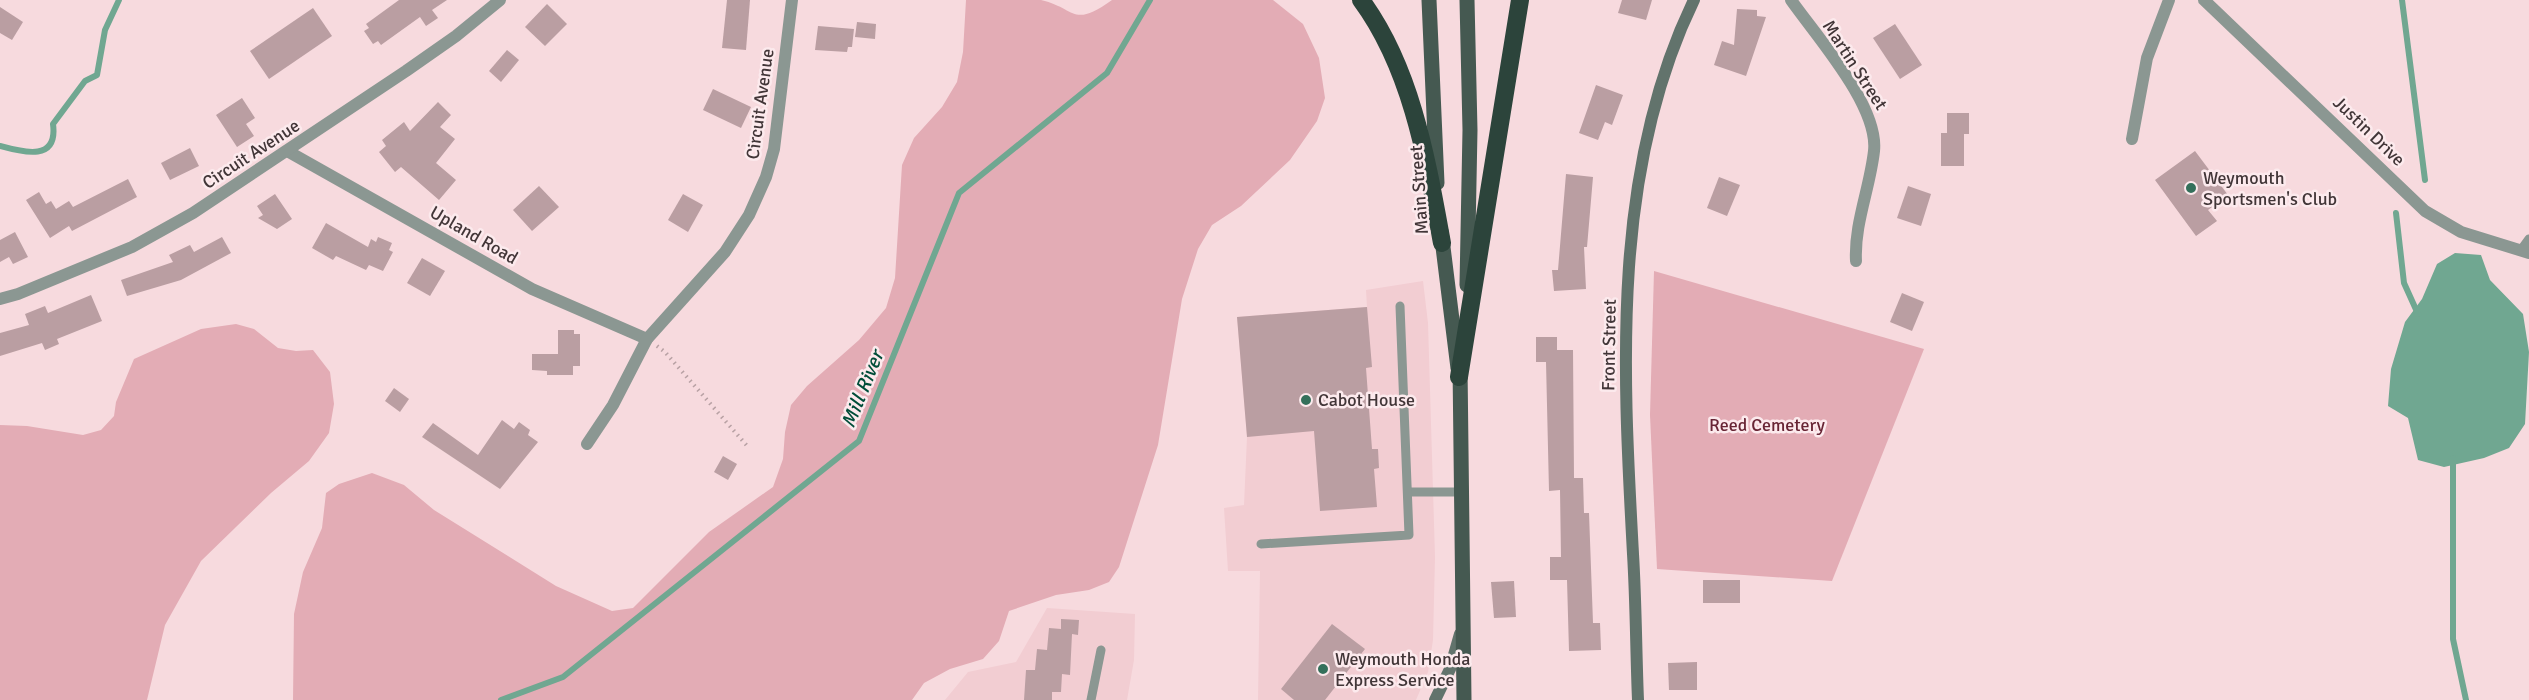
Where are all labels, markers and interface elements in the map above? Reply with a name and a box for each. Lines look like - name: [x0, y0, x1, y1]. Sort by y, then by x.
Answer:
- street label: Martin Street: [1818, 16, 1892, 114]
- street label: Circuit Avenue: [741, 47, 779, 161]
- street label: Justin Drive: [2329, 91, 2409, 171]
- street label: Circuit Avenue: [198, 114, 304, 194]
- street label: Main Street: [1405, 145, 1433, 235]
- place label: Weymouth Sportsmen's Club: [2203, 167, 2337, 210]
- marker: Weymouth Sportsmen's Club: [2184, 181, 2198, 195]
- street label: Upland Road: [426, 201, 522, 269]
- street label: Front Street: [1597, 299, 1621, 391]
- water label: Mill River: [836, 345, 890, 431]
- place label: Cabot House: [1318, 389, 1415, 411]
- marker: Cabot House: [1299, 393, 1313, 407]
- park label: Reed Cemetery: [1709, 414, 1825, 436]
- place label: Weymouth Honda Express Service: [1335, 648, 1470, 691]
- marker: Weymouth Honda Express Service: [1316, 662, 1330, 676]

